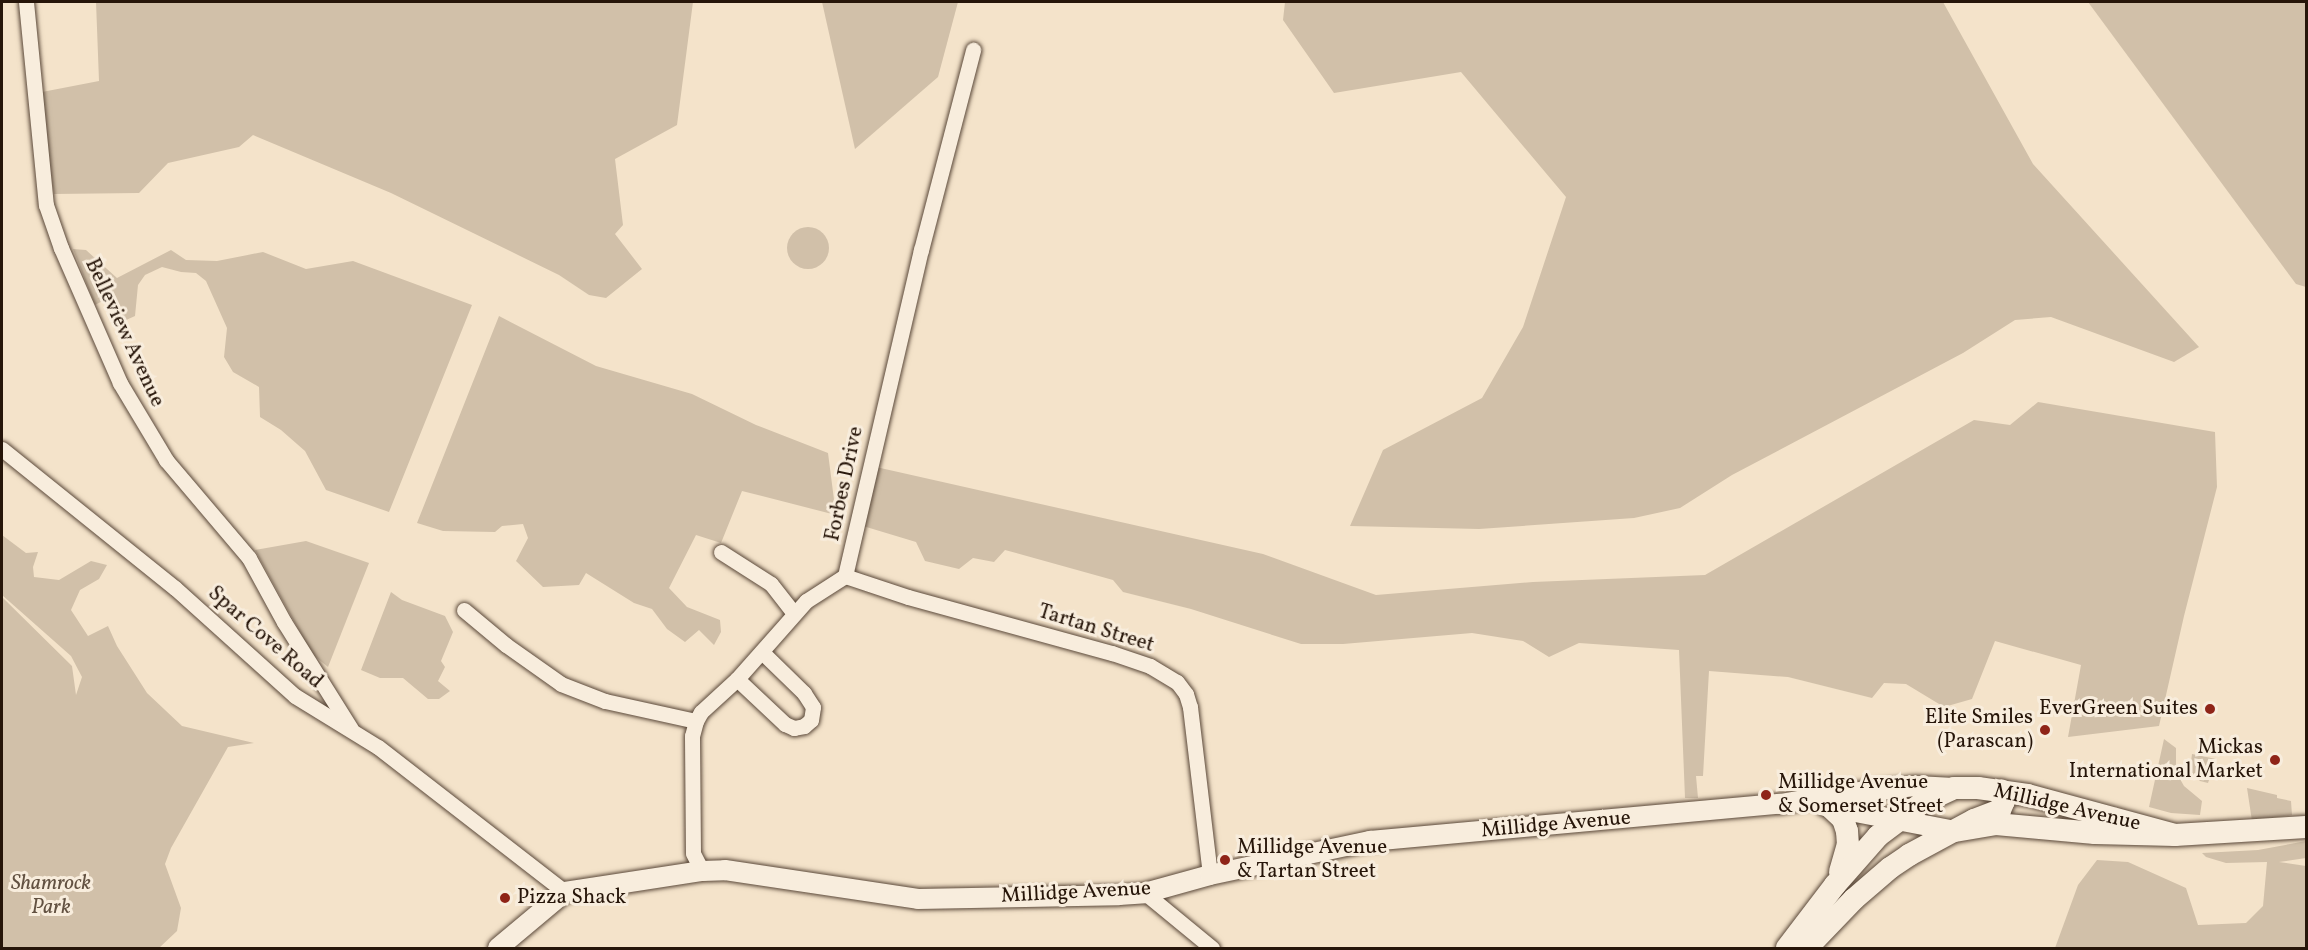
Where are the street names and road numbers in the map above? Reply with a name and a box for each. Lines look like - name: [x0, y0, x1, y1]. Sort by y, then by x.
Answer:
- street label: Belleview Avenue: [78, 254, 170, 412]
- street label: Forbes Drive: [821, 424, 869, 544]
- street label: Spar Cove Road: [202, 581, 328, 695]
- street label: Tartan Street: [1035, 599, 1157, 659]
- street label: Millidge Avenue: [1991, 779, 2143, 837]
- street label: Millidge Avenue: [1480, 806, 1632, 844]
- street label: Millidge Avenue: [1000, 876, 1152, 910]

